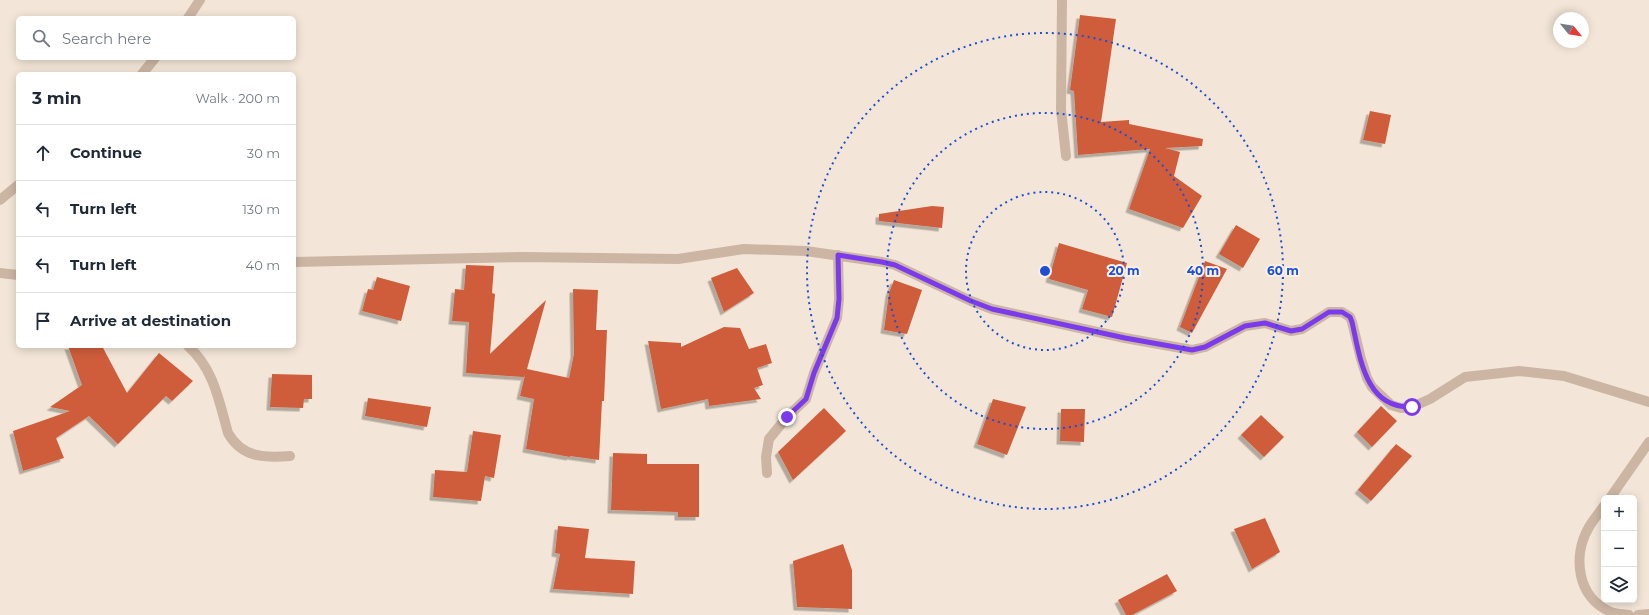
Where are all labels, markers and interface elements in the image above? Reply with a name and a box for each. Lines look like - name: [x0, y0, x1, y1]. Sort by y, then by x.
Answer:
- north arrow: [1553, 12, 1589, 48]
- search box: [16, 16, 296, 60]
- icon: search: [30, 27, 52, 49]
- text: Search here: [62, 29, 151, 48]
- text: 3 min: [32, 88, 82, 108]
- text: Walk · 200 m: [195, 90, 280, 106]
- icon: ahead: [32, 142, 54, 164]
- text: Continue: [70, 143, 142, 162]
- text: 30 m: [247, 145, 280, 161]
- icon: left: [32, 198, 54, 220]
- text: Turn left: [70, 199, 137, 218]
- text: 130 m: [242, 201, 280, 217]
- icon: left: [32, 254, 54, 276]
- text: Turn left: [70, 255, 137, 274]
- text: 40 m: [246, 257, 280, 273]
- text: 20 m: [1108, 263, 1140, 278]
- text: 40 m: [1187, 263, 1219, 278]
- text: 60 m: [1267, 263, 1299, 278]
- centre of rings: [1038, 264, 1052, 278]
- icon: arrive: [32, 310, 54, 332]
- text: Arrive at destination: [70, 311, 231, 330]
- route start: [1403, 398, 1421, 416]
- route end: [778, 408, 796, 426]
- map controls: [1601, 495, 1637, 603]
- button: +: [1601, 495, 1637, 531]
- button: −: [1601, 531, 1637, 567]
- button: layers: [1601, 567, 1637, 603]

